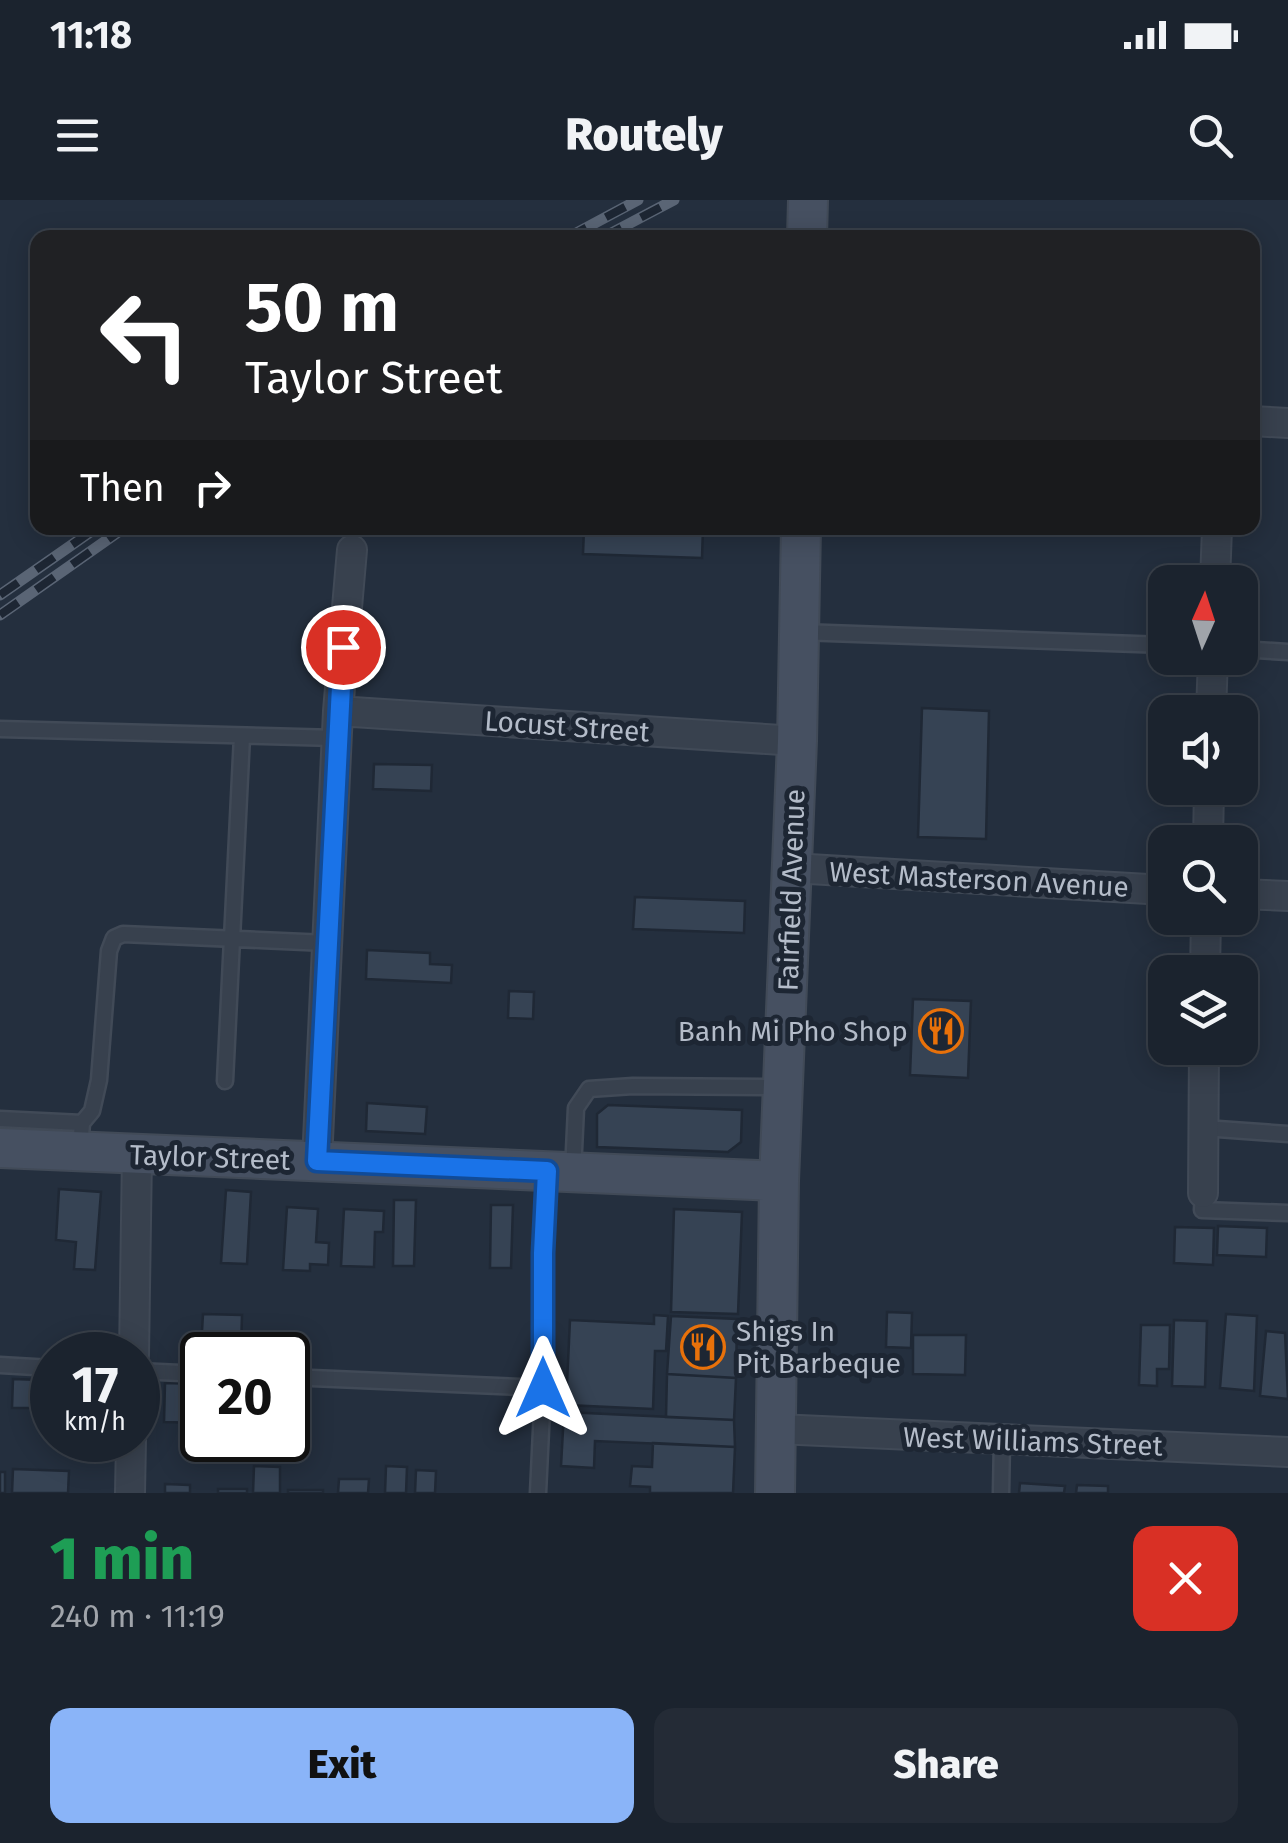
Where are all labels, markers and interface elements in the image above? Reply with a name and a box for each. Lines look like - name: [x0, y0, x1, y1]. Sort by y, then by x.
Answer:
- text: 11:18: [50, 12, 132, 58]
- icon: menu: [50, 108, 105, 163]
- text: Routely: [565, 108, 723, 162]
- icon: search: [1183, 108, 1238, 163]
- text: 50 m: [245, 266, 399, 350]
- icon: left: [80, 270, 210, 400]
- text: Taylor Street: [245, 351, 503, 405]
- icon: right: [185, 460, 240, 515]
- text: Then: [80, 465, 165, 511]
- north arrow: [1148, 565, 1258, 675]
- map controls: [1148, 565, 1258, 1065]
- pin: [301, 605, 386, 690]
- icon: arrive: [316, 620, 371, 675]
- button: sound: [1148, 695, 1258, 805]
- street label: Locust Street: [483, 704, 652, 749]
- street label: Fairfield Avenue: [771, 788, 812, 992]
- button: search: [1148, 825, 1258, 935]
- street label: West Masterson Avenue: [828, 855, 1130, 904]
- button: layers: [1148, 955, 1258, 1065]
- restaurant icon: Banh Mi Pho Shop: [918, 1008, 964, 1054]
- place label: Banh Mi Pho Shop: [678, 1015, 908, 1048]
- street label: Taylor Street: [129, 1138, 292, 1177]
- place label: Shigs In Pit Barbeque: [736, 1315, 901, 1380]
- restaurant icon: Shigs In Pit Barbeque: [680, 1324, 726, 1370]
- speed limit sign: 20: [180, 1332, 310, 1462]
- position arrow: [491, 1336, 595, 1440]
- text: 17: [72, 1355, 118, 1415]
- text: km/h: [64, 1407, 126, 1437]
- street label: West Williams Street: [903, 1420, 1164, 1463]
- text: 1 min: [50, 1523, 194, 1595]
- button: close: [1133, 1526, 1238, 1631]
- text: 240 m · 11:19: [50, 1597, 225, 1635]
- button: Exit: [50, 1708, 634, 1823]
- button: Share: [654, 1708, 1238, 1823]

